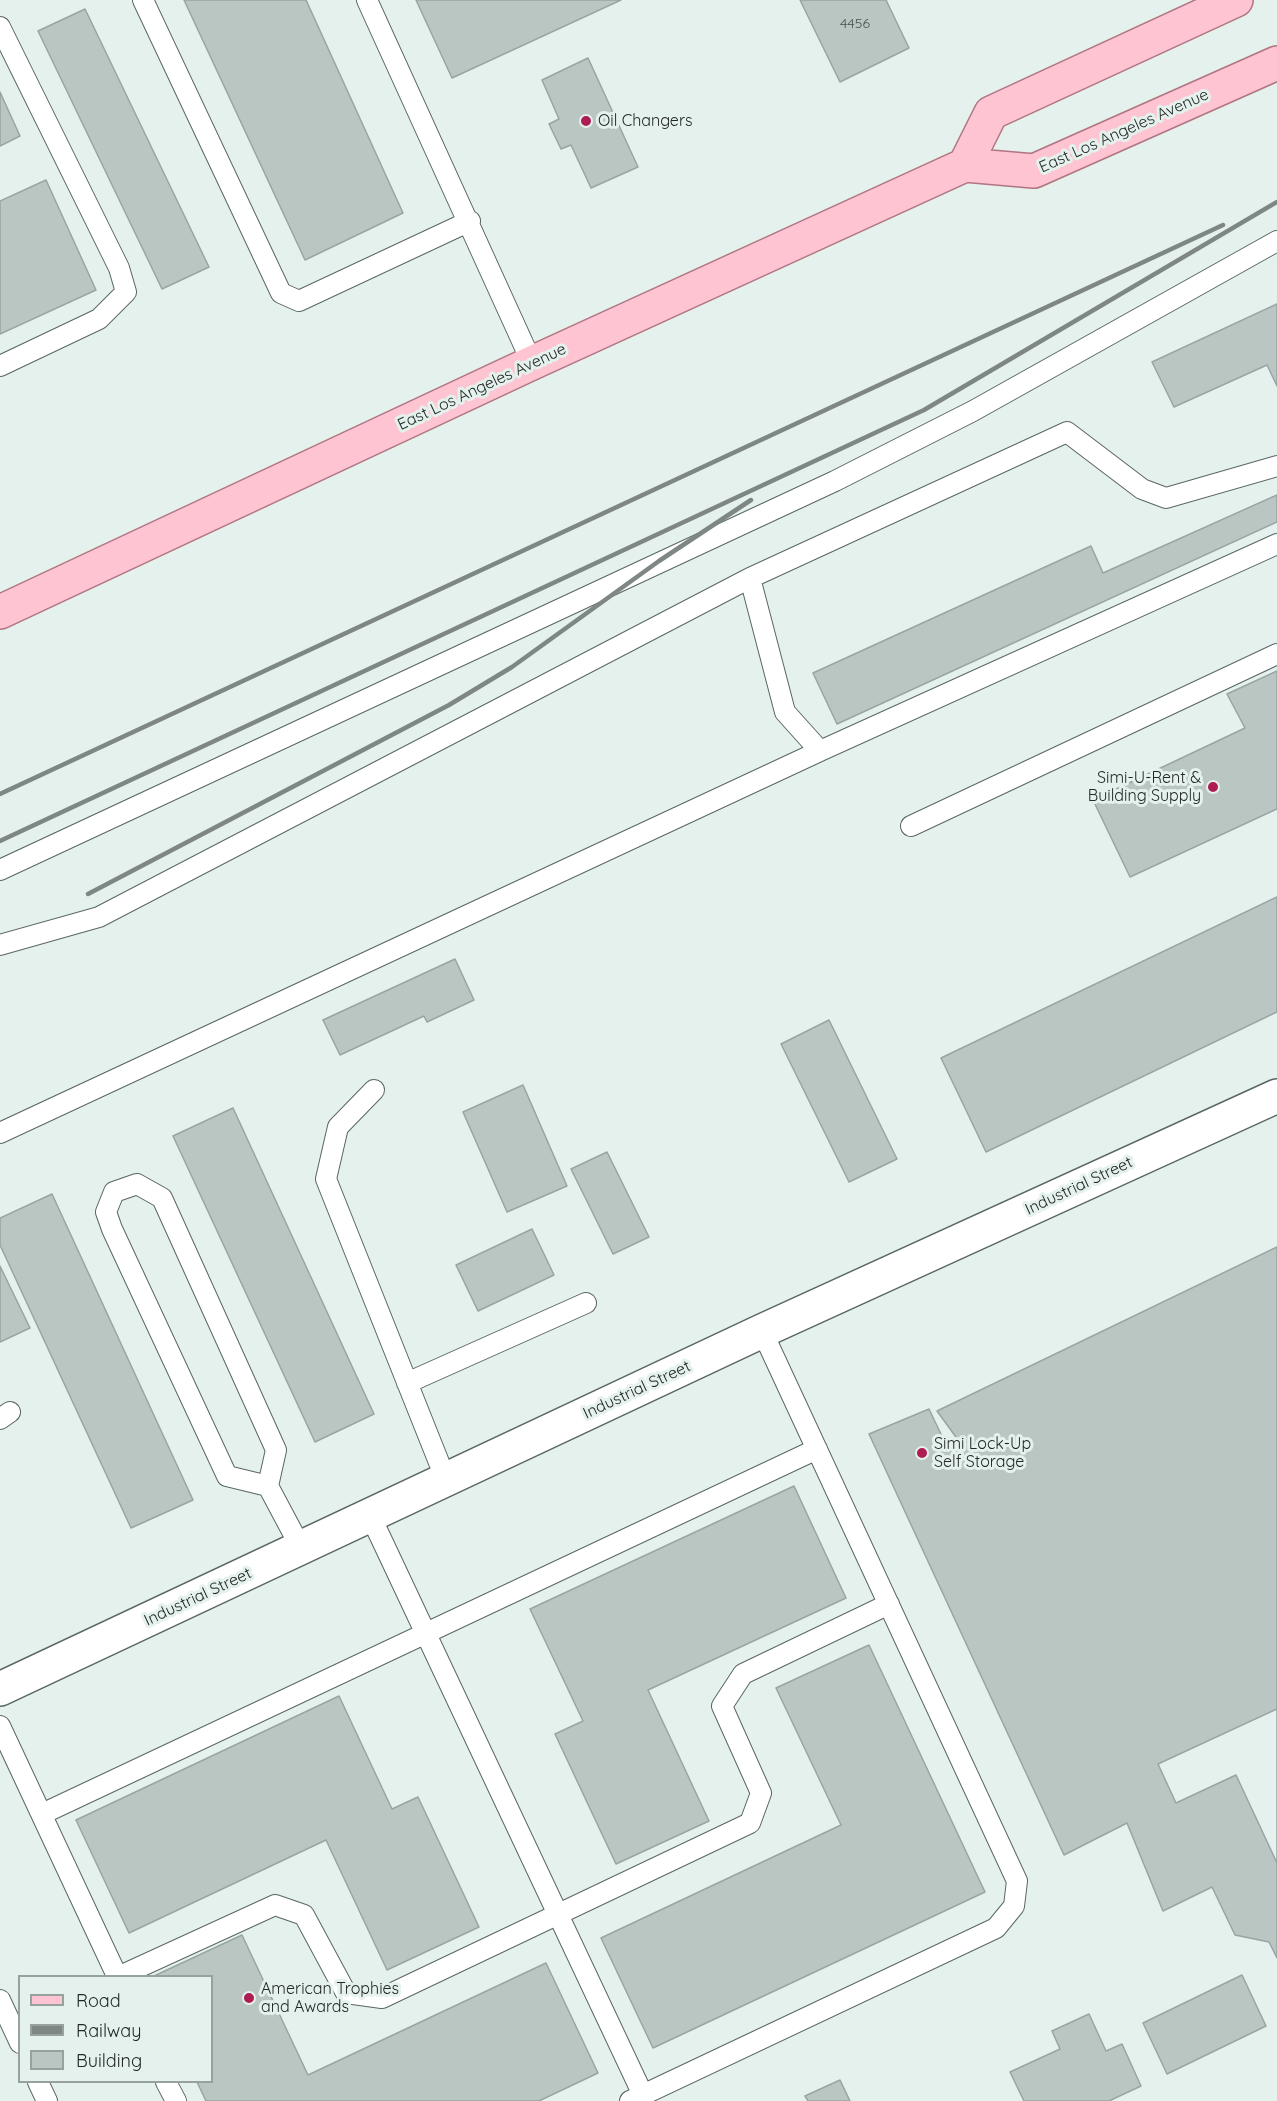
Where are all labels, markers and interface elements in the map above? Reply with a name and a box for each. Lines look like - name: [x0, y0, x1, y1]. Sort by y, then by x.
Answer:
- house number: 4456: [840, 16, 870, 32]
- street label: East Los Angeles Avenue: [1036, 85, 1212, 177]
- place label: Oil Changers: [598, 111, 693, 131]
- marker: Oil Changers: [579, 114, 593, 128]
- street label: East Los Angeles Avenue: [395, 340, 569, 434]
- place label: Simi-U-Rent & Building Supply: [1088, 768, 1201, 806]
- marker: Simi-U-Rent & Building Supply: [1206, 780, 1220, 794]
- street label: Industrial Street: [1022, 1153, 1136, 1219]
- street label: Industrial Street: [580, 1357, 694, 1423]
- place label: Simi Lock-Up Self Storage: [934, 1434, 1031, 1472]
- marker: Simi Lock-Up Self Storage: [915, 1446, 929, 1460]
- street label: Industrial Street: [141, 1564, 255, 1630]
- legend: [18, 1975, 213, 2083]
- place label: American Trophies and Awards: [261, 1979, 399, 2017]
- text: Road: [76, 1989, 121, 2012]
- marker: American Trophies and Awards: [242, 1991, 256, 2005]
- text: Railway: [76, 2019, 142, 2042]
- text: Building: [76, 2049, 142, 2072]

